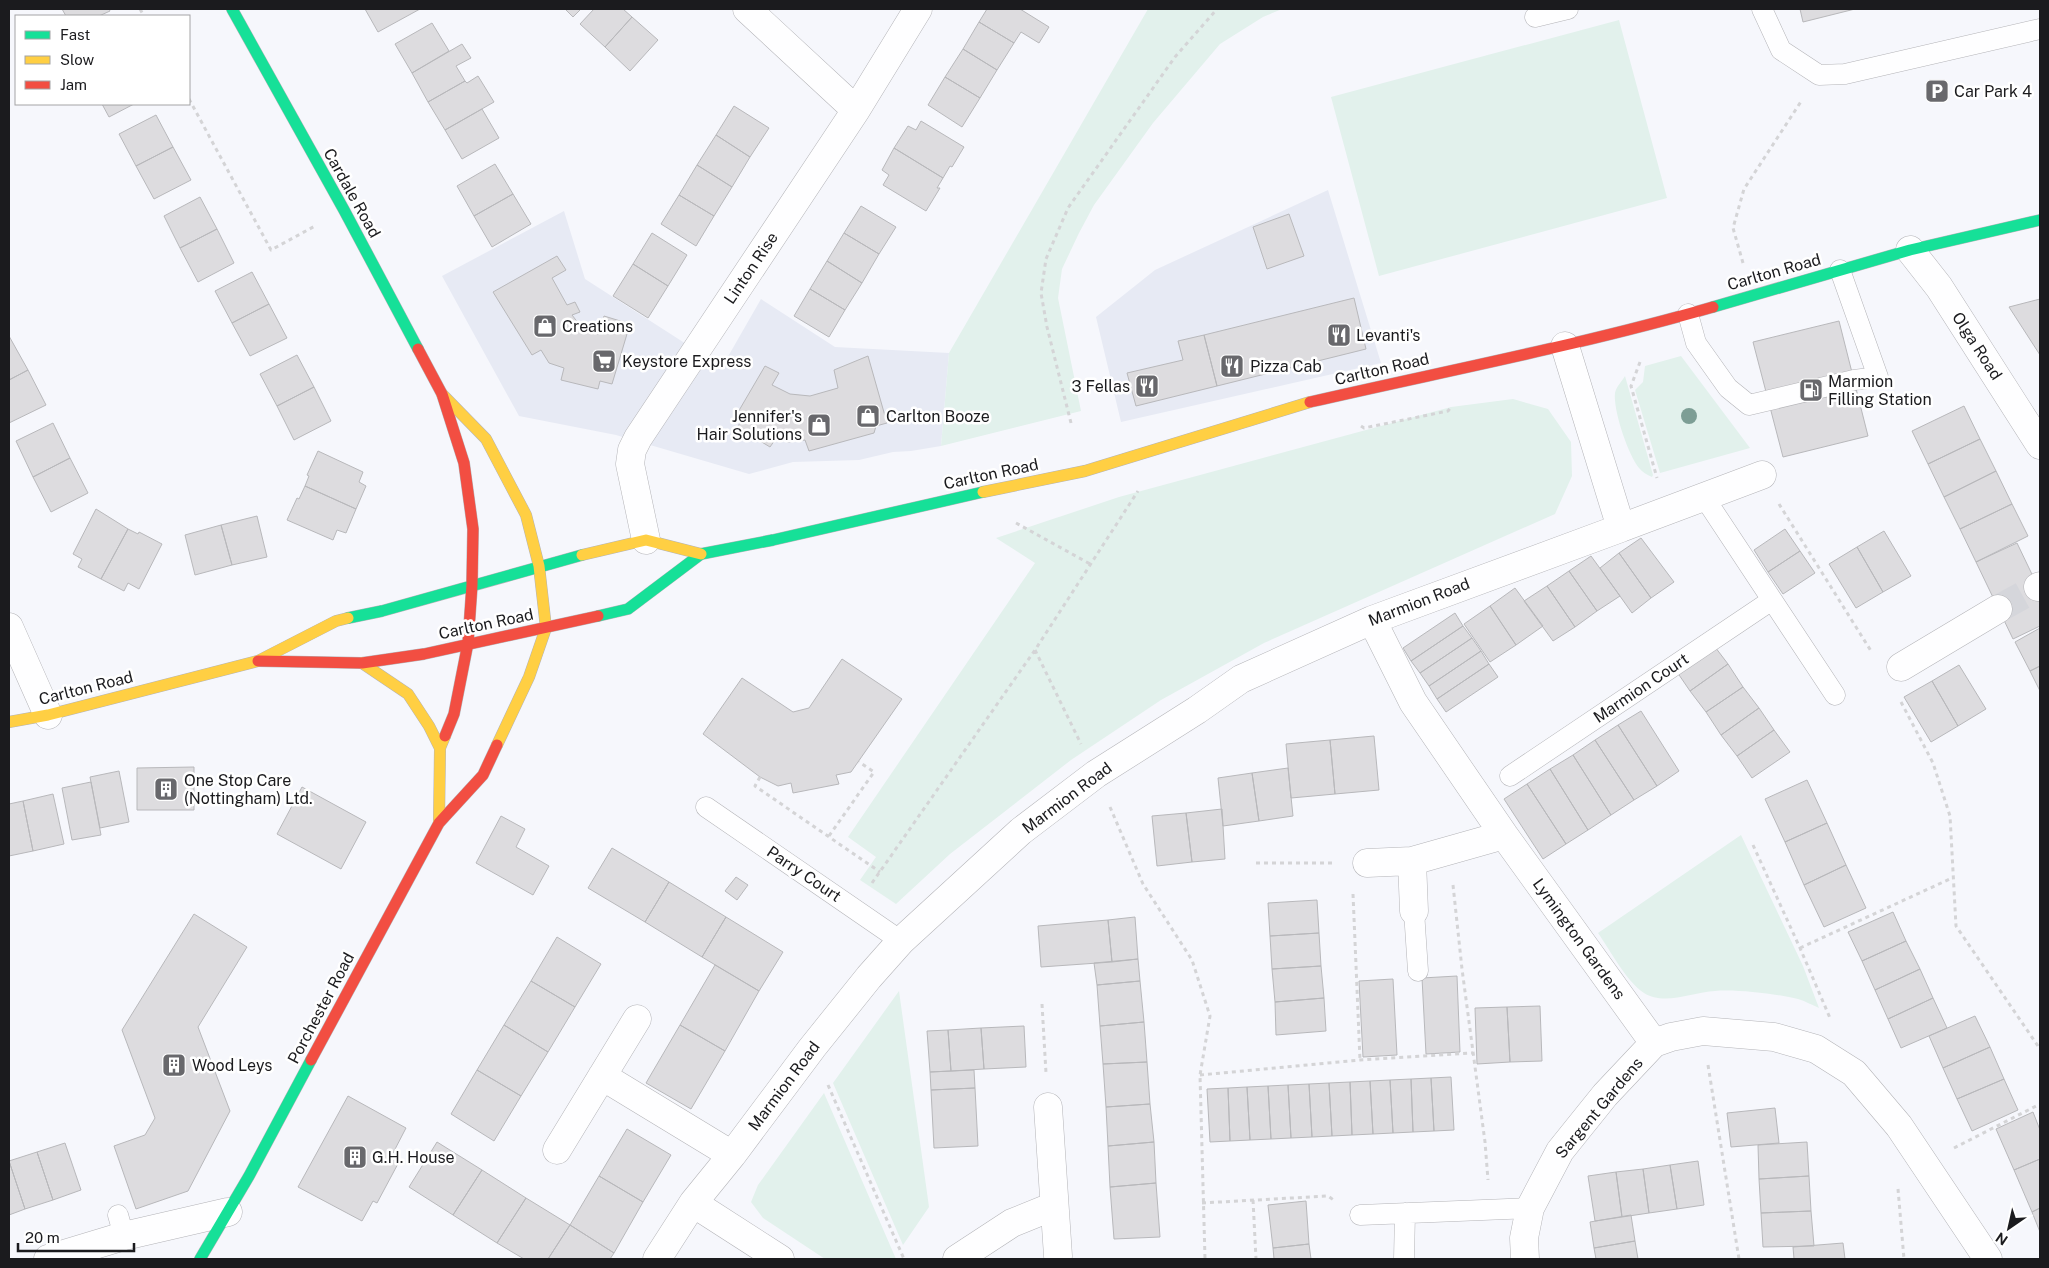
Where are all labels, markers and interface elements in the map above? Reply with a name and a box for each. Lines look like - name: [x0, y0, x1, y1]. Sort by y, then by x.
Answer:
- legend: [15, 15, 190, 105]
- text: Fast: [60, 26, 90, 43]
- text: Slow: [60, 51, 95, 68]
- text: Jam: [60, 76, 87, 93]
- parking icon: Car Park 4: [1924, 78, 1950, 104]
- place label: Car Park 4: [1954, 82, 2032, 101]
- street label: Cardale Road: [320, 145, 384, 241]
- street label: Linton Rise: [720, 229, 782, 307]
- street label: Carlton Road: [1725, 250, 1823, 294]
- street label: Olga Road: [1948, 309, 2006, 383]
- shop icon: Creations: [532, 313, 558, 339]
- place label: Creations: [562, 317, 633, 336]
- restaurant icon: Levanti's: [1326, 322, 1352, 348]
- place label: Levanti's: [1356, 326, 1420, 345]
- supermarket icon: Keystore Express: [591, 348, 617, 374]
- street label: Carlton Road: [1333, 349, 1431, 389]
- place label: Keystore Express: [622, 352, 751, 371]
- restaurant icon: Pizza Cab: [1219, 353, 1245, 379]
- place label: Pizza Cab: [1250, 357, 1322, 376]
- place label: Marmion Filling Station: [1828, 372, 1932, 409]
- restaurant icon: 3 Fellas: [1134, 373, 1160, 399]
- place label: 3 Fellas: [1071, 377, 1130, 396]
- fuel station icon: Marmion Filling Station: [1798, 377, 1824, 403]
- shop icon: Carlton Booze: [855, 403, 881, 429]
- place label: Jennifer's Hair Solutions: [697, 407, 802, 444]
- place label: Carlton Booze: [886, 407, 990, 426]
- shop icon: Jennifer's Hair Solutions: [806, 412, 832, 438]
- street label: Carlton Road: [942, 455, 1040, 493]
- street label: Marmion Road: [1366, 574, 1472, 630]
- street label: Carlton Road: [437, 605, 535, 643]
- street label: Marmion Court: [1590, 649, 1692, 727]
- street label: Carlton Road: [37, 667, 135, 709]
- street label: Marmion Road: [1019, 758, 1115, 838]
- place label: One Stop Care (Nottingham) Ltd.: [184, 771, 313, 808]
- building icon: One Stop Care (Nottingham) Ltd.: [153, 776, 179, 802]
- street label: Parry Court: [763, 842, 845, 906]
- street label: Lymington Gardens: [1529, 875, 1629, 1003]
- street label: Porchester Road: [284, 949, 358, 1067]
- street label: Marmion Road: [744, 1038, 824, 1134]
- building icon: Wood Leys: [161, 1052, 187, 1078]
- street label: Sargent Gardens: [1551, 1054, 1647, 1162]
- place label: Wood Leys: [192, 1056, 272, 1075]
- building icon: G.H. House: [342, 1144, 368, 1170]
- place label: G.H. House: [372, 1148, 455, 1167]
- north arrow: [1984, 1203, 2034, 1253]
- scale bar: [18, 1220, 134, 1252]
- text: 20 m: [25, 1229, 60, 1246]
- text: N: [1993, 1229, 2011, 1248]

